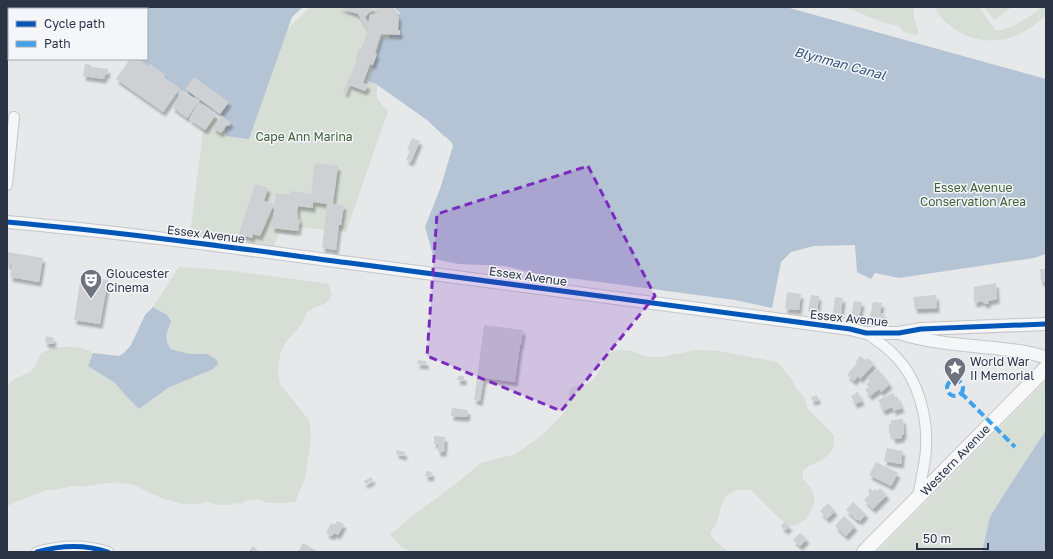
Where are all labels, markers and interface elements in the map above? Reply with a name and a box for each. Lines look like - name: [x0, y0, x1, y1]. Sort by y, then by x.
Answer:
- legend: [8, 8, 148, 60]
- text: Cycle path: [44, 16, 105, 31]
- text: Path: [44, 36, 71, 51]
- water label: Blynman Canal: [793, 43, 888, 83]
- park label: Cape Ann Marina: [255, 129, 353, 144]
- park label: Essex Avenue Conservation Area: [920, 180, 1026, 209]
- street label: Essex Avenue: [166, 222, 246, 246]
- street label: Essex Avenue: [488, 263, 568, 289]
- place label: Gloucester Cinema: [106, 266, 169, 295]
- theatre icon: Gloucester Cinema: [78, 267, 104, 300]
- street label: Essex Avenue: [809, 306, 889, 330]
- place label: World War II Memorial: [970, 354, 1034, 383]
- place icon: World War II Memorial: [942, 355, 968, 388]
- street label: Western Avenue: [917, 421, 993, 499]
- scale bar: [917, 525, 988, 551]
- text: 50 m: [923, 531, 951, 546]

